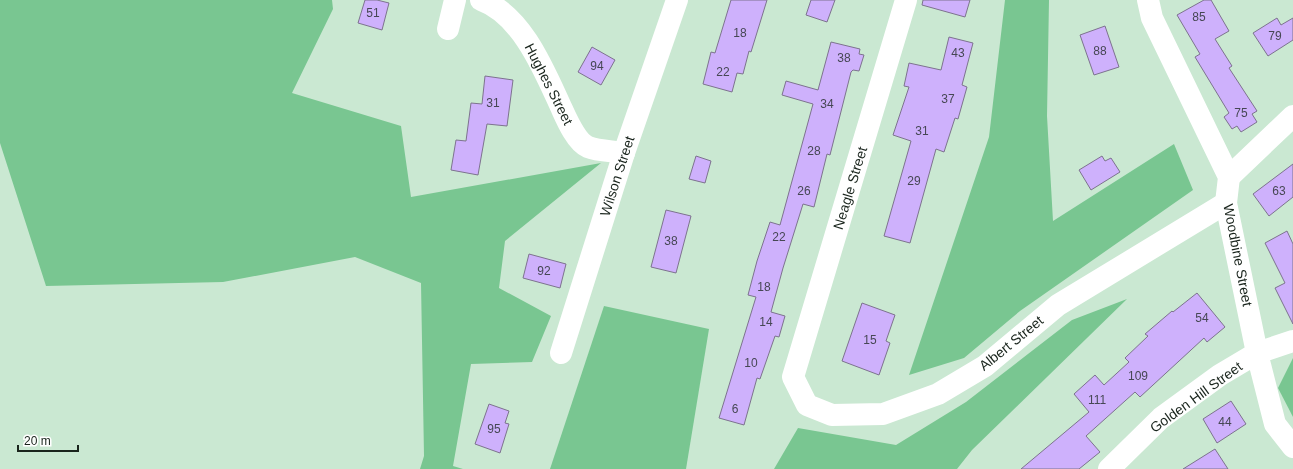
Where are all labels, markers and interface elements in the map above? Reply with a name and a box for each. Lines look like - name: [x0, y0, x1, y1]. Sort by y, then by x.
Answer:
- house number: 51: [366, 6, 380, 20]
- house number: 85: [1192, 10, 1206, 24]
- house number: 18: [733, 26, 747, 40]
- house number: 79: [1268, 29, 1282, 43]
- street label: Hughes Street: [522, 40, 576, 128]
- house number: 88: [1093, 44, 1107, 58]
- house number: 43: [951, 46, 965, 60]
- house number: 38: [837, 51, 851, 65]
- house number: 94: [590, 59, 604, 73]
- house number: 22: [716, 65, 730, 79]
- house number: 37: [941, 92, 955, 106]
- house number: 31: [486, 96, 500, 110]
- house number: 34: [820, 97, 834, 111]
- house number: 75: [1234, 106, 1248, 120]
- house number: 31: [915, 124, 929, 138]
- street label: Wilson Street: [597, 134, 638, 218]
- house number: 28: [807, 144, 821, 158]
- street label: Neagle Street: [830, 145, 870, 231]
- house number: 29: [907, 174, 921, 188]
- house number: 26: [797, 184, 811, 198]
- house number: 63: [1272, 184, 1286, 198]
- street label: Woodbine Street: [1220, 202, 1256, 308]
- house number: 22: [772, 230, 786, 244]
- house number: 38: [664, 234, 678, 248]
- house number: 92: [537, 264, 551, 278]
- house number: 18: [757, 280, 771, 294]
- house number: 54: [1195, 311, 1209, 325]
- street label: Albert Street: [976, 312, 1046, 374]
- house number: 14: [759, 315, 773, 329]
- house number: 15: [863, 333, 877, 347]
- house number: 10: [744, 356, 758, 370]
- street label: Golden Hill Street: [1147, 358, 1245, 436]
- house number: 109: [1128, 369, 1148, 383]
- house number: 111: [1088, 393, 1106, 407]
- house number: 6: [732, 402, 739, 416]
- house number: 44: [1218, 415, 1232, 429]
- house number: 95: [487, 422, 501, 436]
- scale bar: [18, 427, 78, 453]
- text: 20 m: [24, 434, 51, 448]

